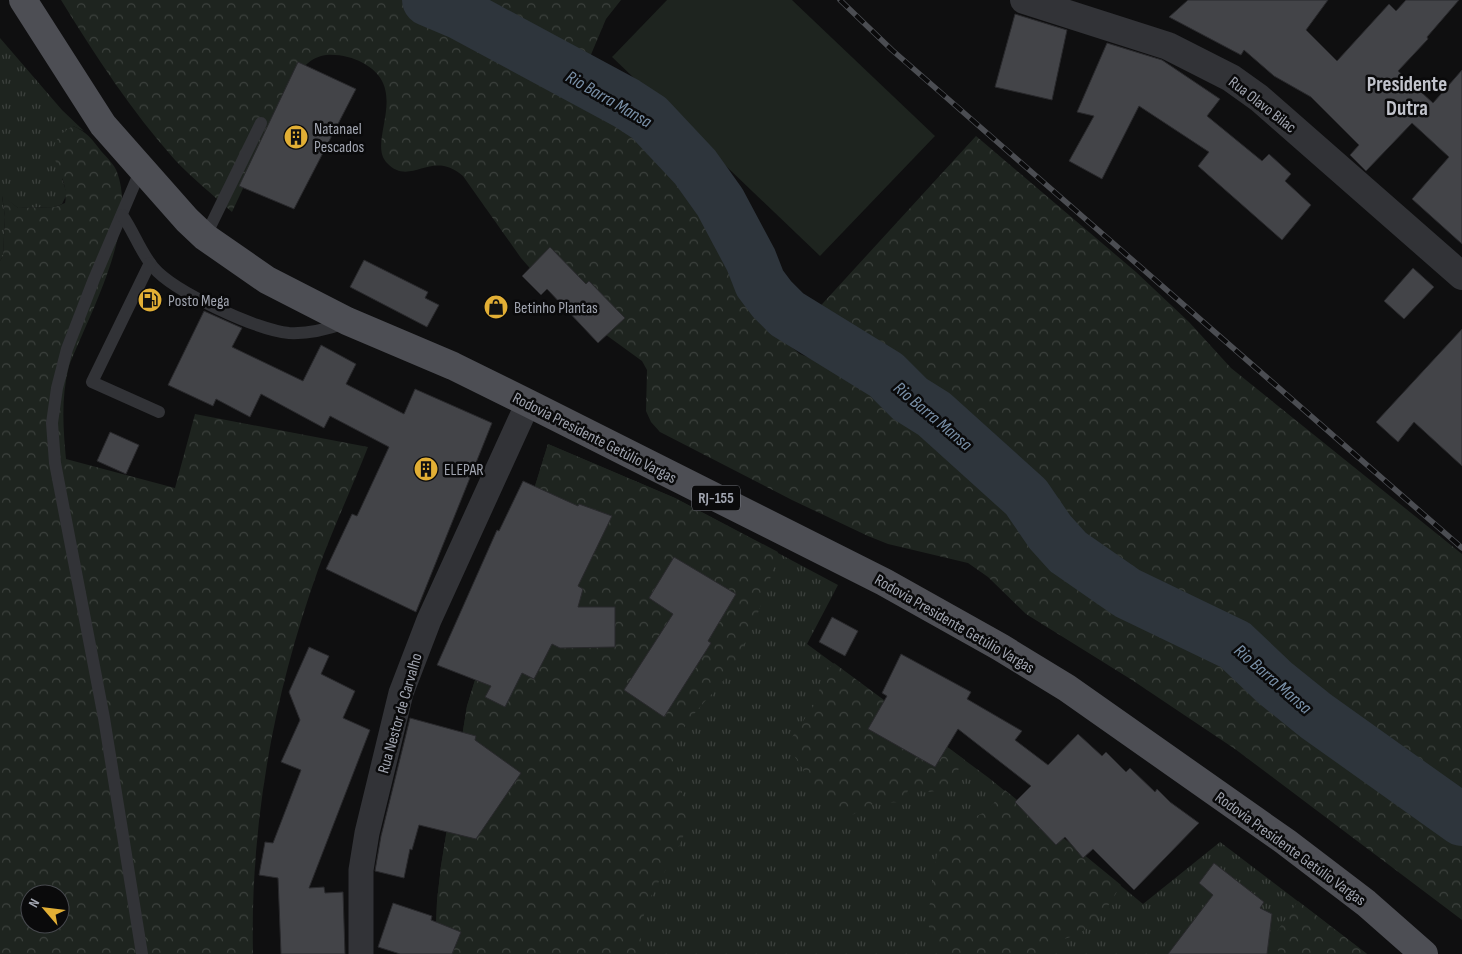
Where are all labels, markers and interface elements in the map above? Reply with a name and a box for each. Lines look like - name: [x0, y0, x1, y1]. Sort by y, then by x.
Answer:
- water label: Rio Barra Mansa: [562, 66, 656, 133]
- district label: Presidente Dutra: [1367, 72, 1447, 121]
- street label: Rua Olavo Bilac: [1224, 73, 1300, 137]
- place label: Natanael Pescados: [314, 120, 365, 157]
- building icon: Natanael Pescados: [283, 124, 309, 150]
- fuel station icon: Posto Mega: [137, 287, 163, 313]
- place label: Posto Mega: [168, 292, 229, 311]
- shop icon: Betinho Plantas: [483, 294, 509, 320]
- place label: Betinho Plantas: [514, 299, 598, 318]
- water label: Rio Barra Mansa: [889, 378, 977, 456]
- street label: Rodovia Presidente Getúlio Vargas: [509, 389, 680, 488]
- building icon: ELEPAR: [413, 456, 439, 482]
- place label: ELEPAR: [444, 461, 484, 480]
- road number: RJ-155: [692, 486, 740, 510]
- street label: Rodovia Presidente Getúlio Vargas: [871, 571, 1038, 678]
- water label: Rio Barra Mansa: [1230, 640, 1316, 719]
- street label: Rua Nestor de Carvalho: [374, 651, 427, 776]
- street label: Rodovia Presidente Getúlio Vargas: [1211, 788, 1369, 910]
- north arrow: [20, 884, 70, 934]
- text: N: [25, 896, 43, 910]

